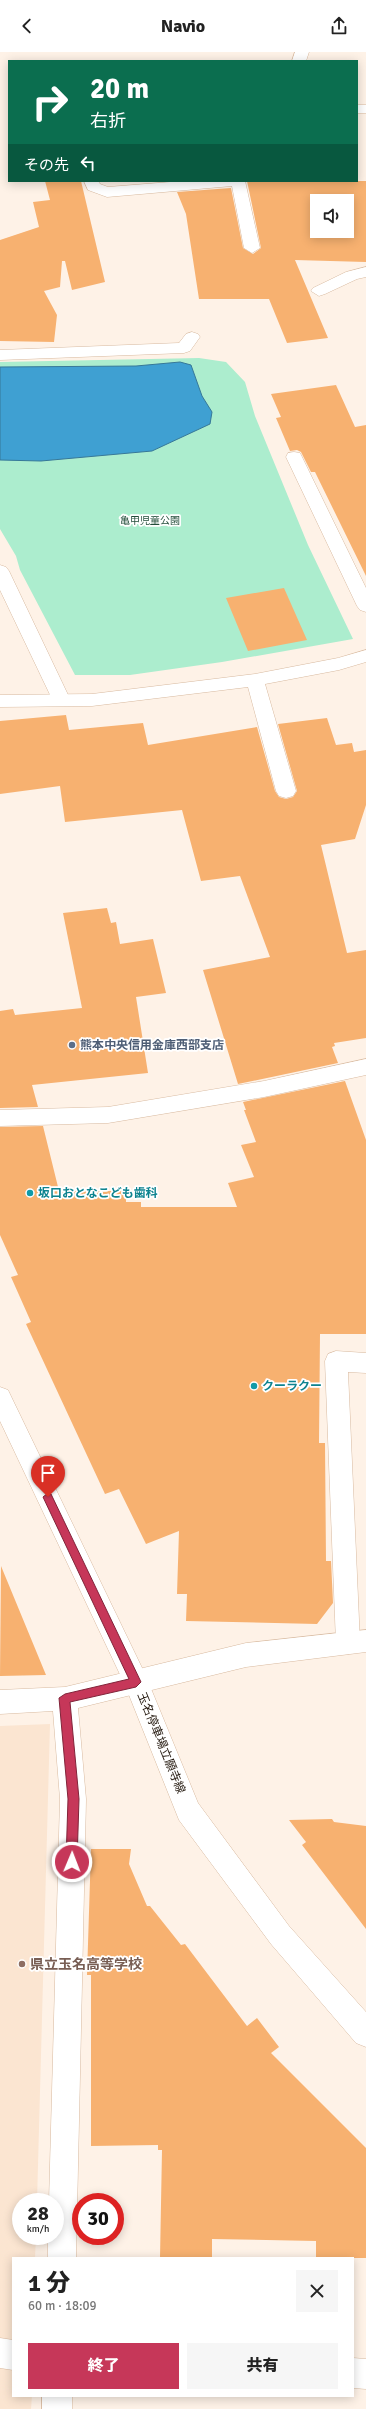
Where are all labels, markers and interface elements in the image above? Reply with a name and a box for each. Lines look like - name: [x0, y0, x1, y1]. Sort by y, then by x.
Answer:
- icon: back: [16, 15, 38, 37]
- text: Navio: [161, 15, 205, 37]
- icon: share: [328, 15, 350, 37]
- text: 20 m: [90, 72, 149, 106]
- icon: right: [24, 76, 76, 128]
- text: 右折: [90, 110, 126, 132]
- icon: left: [77, 152, 99, 174]
- text: その先: [24, 156, 69, 174]
- map controls: [310, 194, 354, 238]
- button: sound: [310, 194, 354, 238]
- park label: 亀甲児童公園: [120, 515, 180, 527]
- place label: 熊本中央信用金庫西部支店: [80, 1038, 224, 1053]
- marker: 熊本中央信用金庫西部支店: [67, 1040, 77, 1050]
- place label: 坂口おとなこども歯科: [38, 1186, 158, 1201]
- marker: 坂口おとなこども歯科: [25, 1188, 35, 1198]
- place label: クーラクー: [262, 1379, 322, 1394]
- marker: クーラクー: [249, 1381, 259, 1391]
- pin: [31, 1456, 65, 1497]
- icon: arrive: [37, 1462, 59, 1484]
- street label: 玉名停車場立願寺線: [134, 1690, 188, 1796]
- position arrow: [51, 1841, 93, 1883]
- place label: 県立玉名高等学校: [30, 1956, 142, 1973]
- marker: 県立玉名高等学校: [17, 1959, 27, 1969]
- speed limit sign: 30: [72, 2193, 124, 2245]
- text: 28: [27, 2201, 49, 2226]
- text: km/h: [27, 2223, 49, 2235]
- text: 1 分: [28, 2268, 70, 2298]
- button: close: [296, 2270, 338, 2312]
- text: 60 m · 18:09: [28, 2298, 97, 2314]
- button: 終了: [28, 2343, 179, 2389]
- button: 共有: [187, 2343, 338, 2389]

